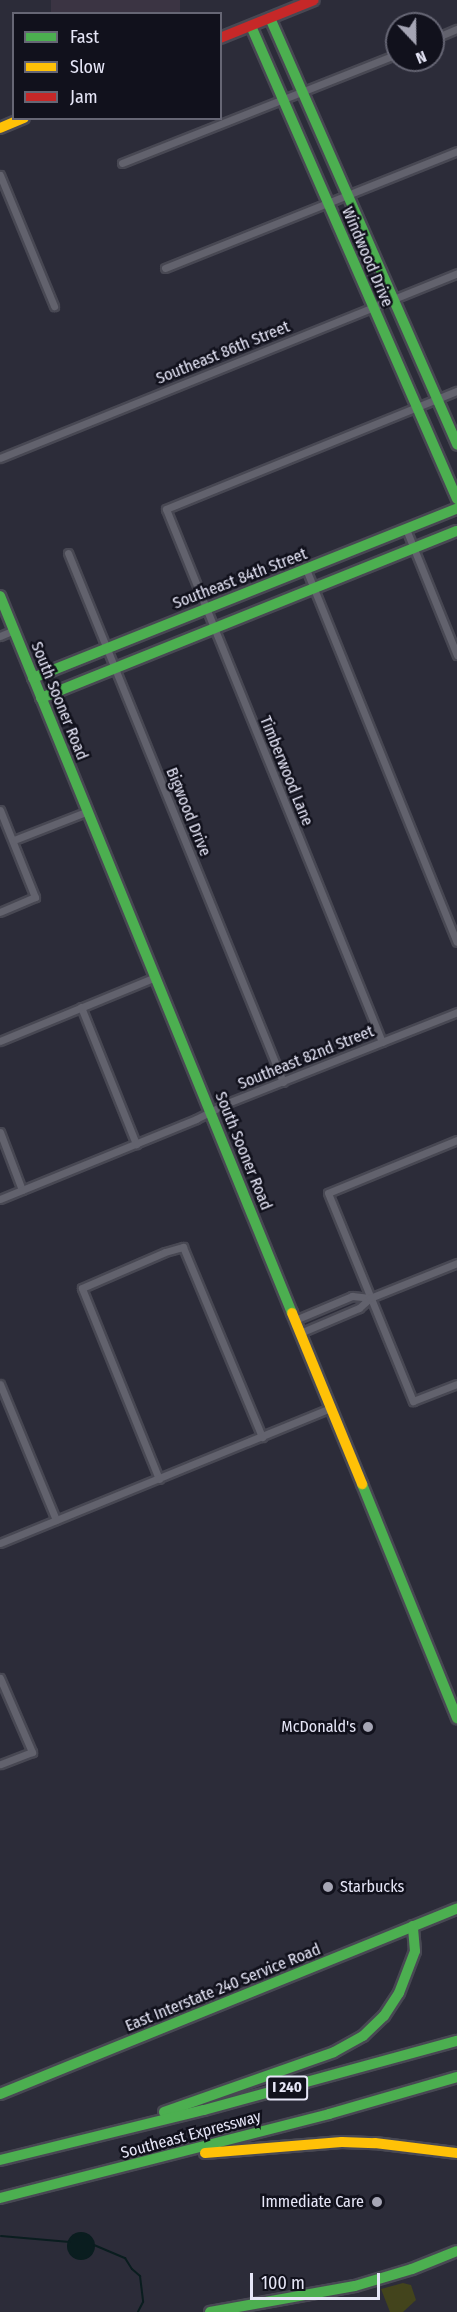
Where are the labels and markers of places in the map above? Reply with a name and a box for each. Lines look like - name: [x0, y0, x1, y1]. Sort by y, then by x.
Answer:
- place label: McDonald's: [281, 1717, 356, 1737]
- marker: McDonald's: [361, 1720, 375, 1734]
- place label: Starbucks: [340, 1877, 404, 1897]
- marker: Starbucks: [321, 1880, 335, 1894]
- place label: Immediate Care: [261, 2192, 364, 2212]
- marker: Immediate Care: [368, 2193, 386, 2211]

